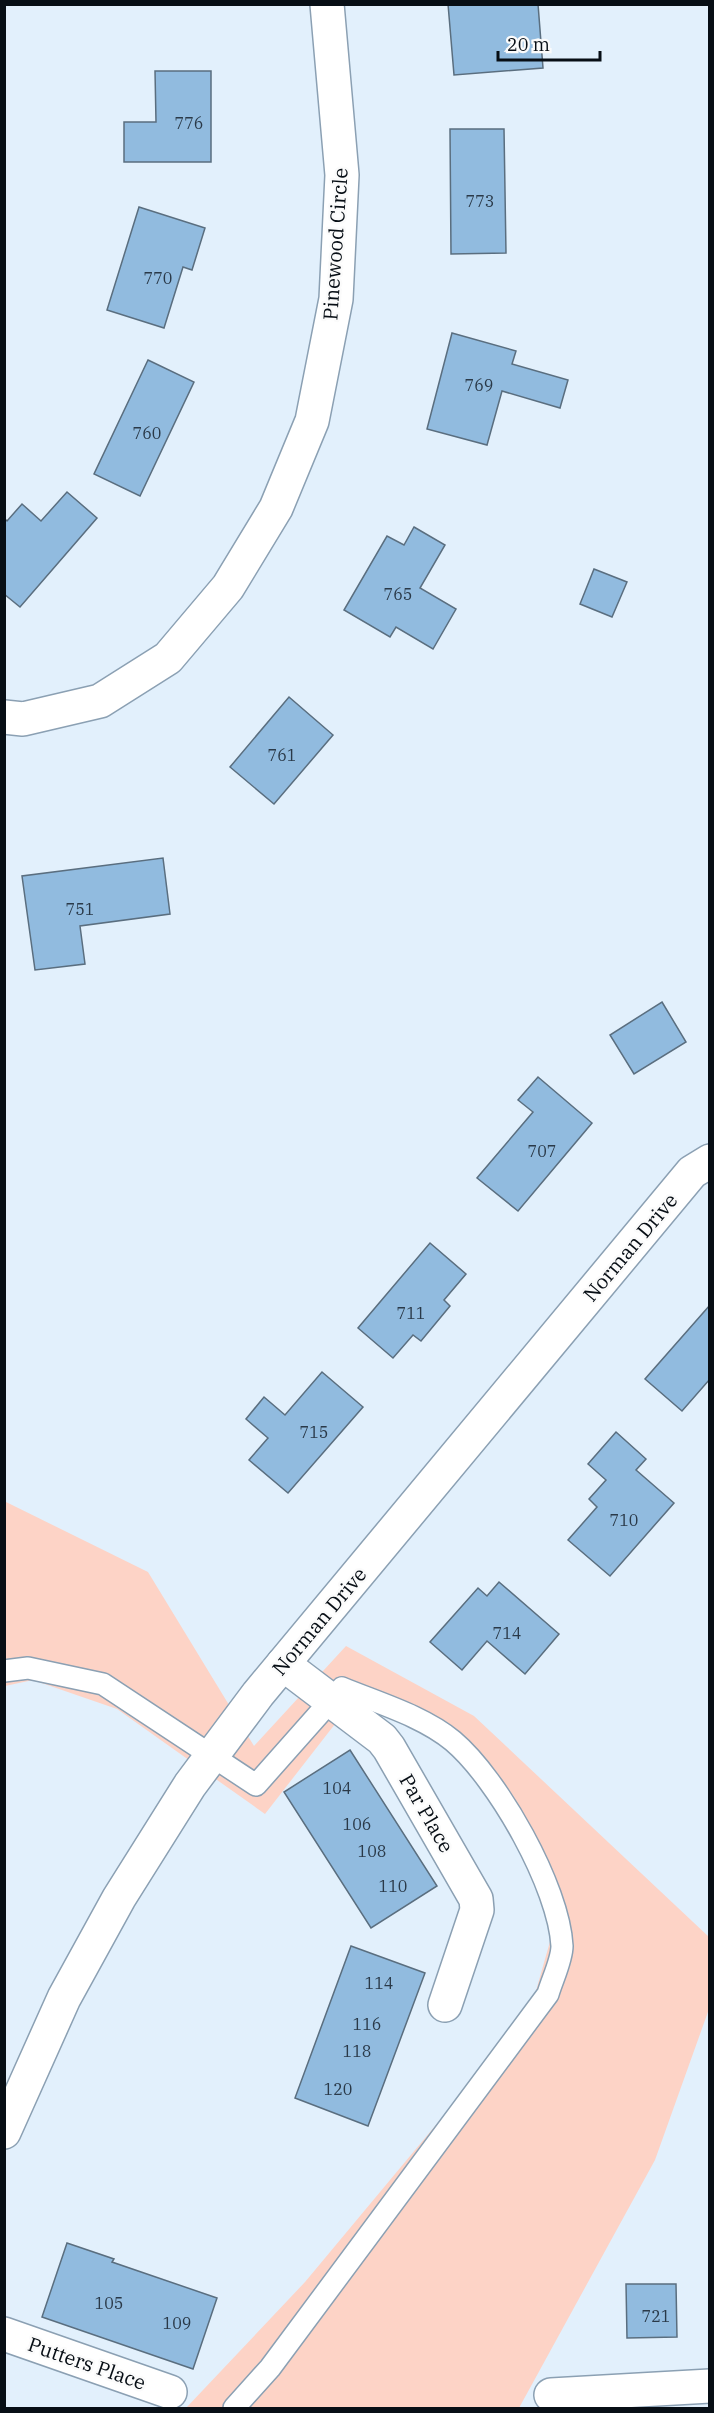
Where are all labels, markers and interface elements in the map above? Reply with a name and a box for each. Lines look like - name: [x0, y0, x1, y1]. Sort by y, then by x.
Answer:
- scale bar: [498, 24, 600, 62]
- text: 20 m: [507, 33, 550, 56]
- house number: 776: [175, 113, 203, 133]
- street label: Pinewood Circle: [316, 167, 354, 321]
- house number: 773: [466, 191, 494, 211]
- house number: 770: [144, 268, 172, 288]
- house number: 769: [465, 375, 493, 395]
- house number: 760: [133, 423, 161, 443]
- house number: 765: [384, 584, 412, 604]
- house number: 761: [268, 745, 296, 765]
- house number: 751: [66, 899, 94, 919]
- house number: 707: [528, 1141, 556, 1161]
- street label: Norman Drive: [577, 1187, 683, 1307]
- house number: 711: [397, 1303, 425, 1323]
- house number: 715: [300, 1422, 328, 1442]
- house number: 710: [610, 1510, 638, 1530]
- street label: Norman Drive: [266, 1561, 372, 1681]
- house number: 714: [493, 1623, 521, 1643]
- street label: Par Place: [394, 1769, 460, 1857]
- house number: 104: [323, 1778, 351, 1798]
- house number: 106: [343, 1814, 371, 1834]
- house number: 108: [358, 1841, 386, 1861]
- house number: 110: [379, 1876, 407, 1896]
- house number: 114: [365, 1973, 393, 1993]
- house number: 116: [353, 2014, 381, 2034]
- house number: 118: [343, 2041, 371, 2061]
- house number: 120: [324, 2079, 352, 2099]
- house number: 105: [95, 2293, 123, 2313]
- house number: 721: [642, 2306, 670, 2326]
- house number: 109: [163, 2313, 191, 2333]
- street label: Putters Place: [24, 2330, 150, 2396]

